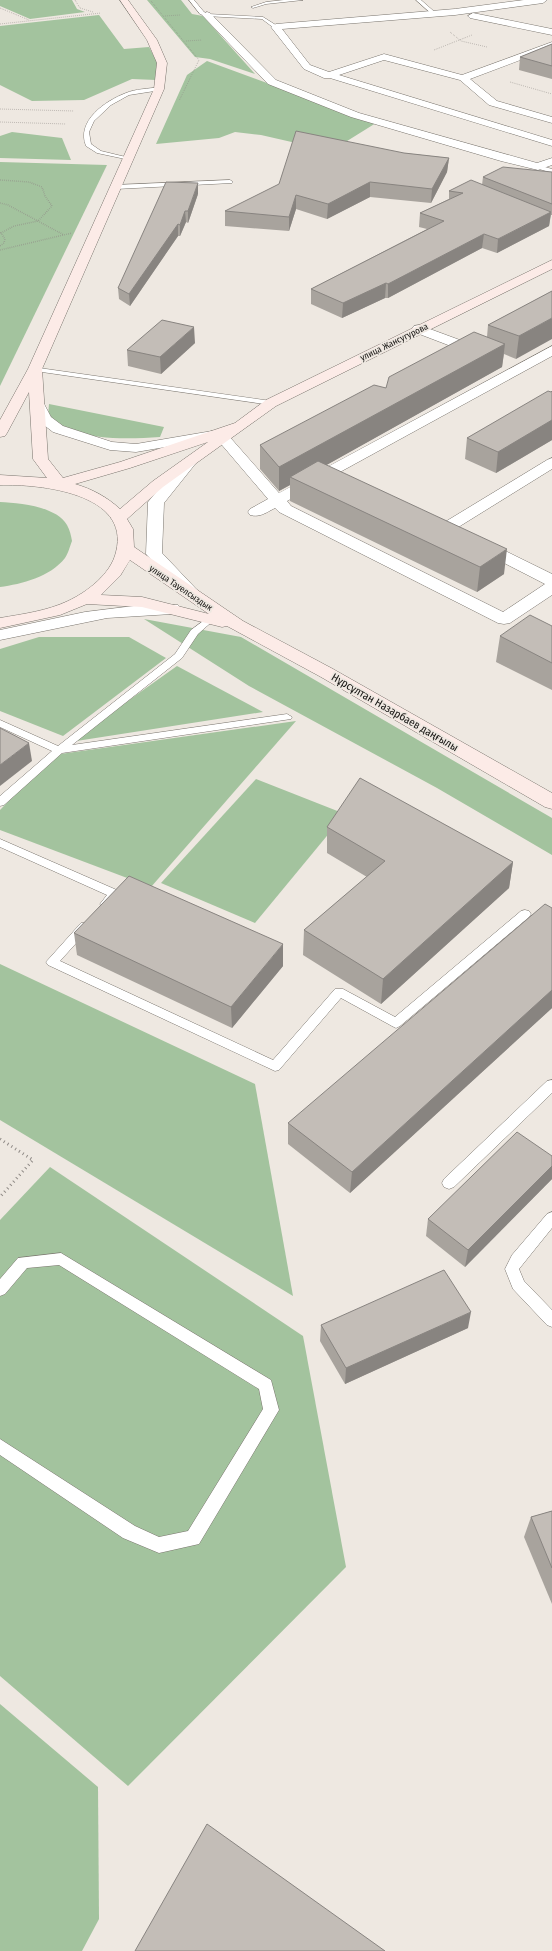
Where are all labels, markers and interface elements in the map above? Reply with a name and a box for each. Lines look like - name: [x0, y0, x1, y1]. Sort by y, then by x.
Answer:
- street label: улица Жансугурова: [358, 321, 430, 363]
- street label: улица Тауелсыздык: [147, 563, 215, 613]
- street label: Нұрсұлтан Назарбаев даңғылы: [329, 671, 461, 754]

